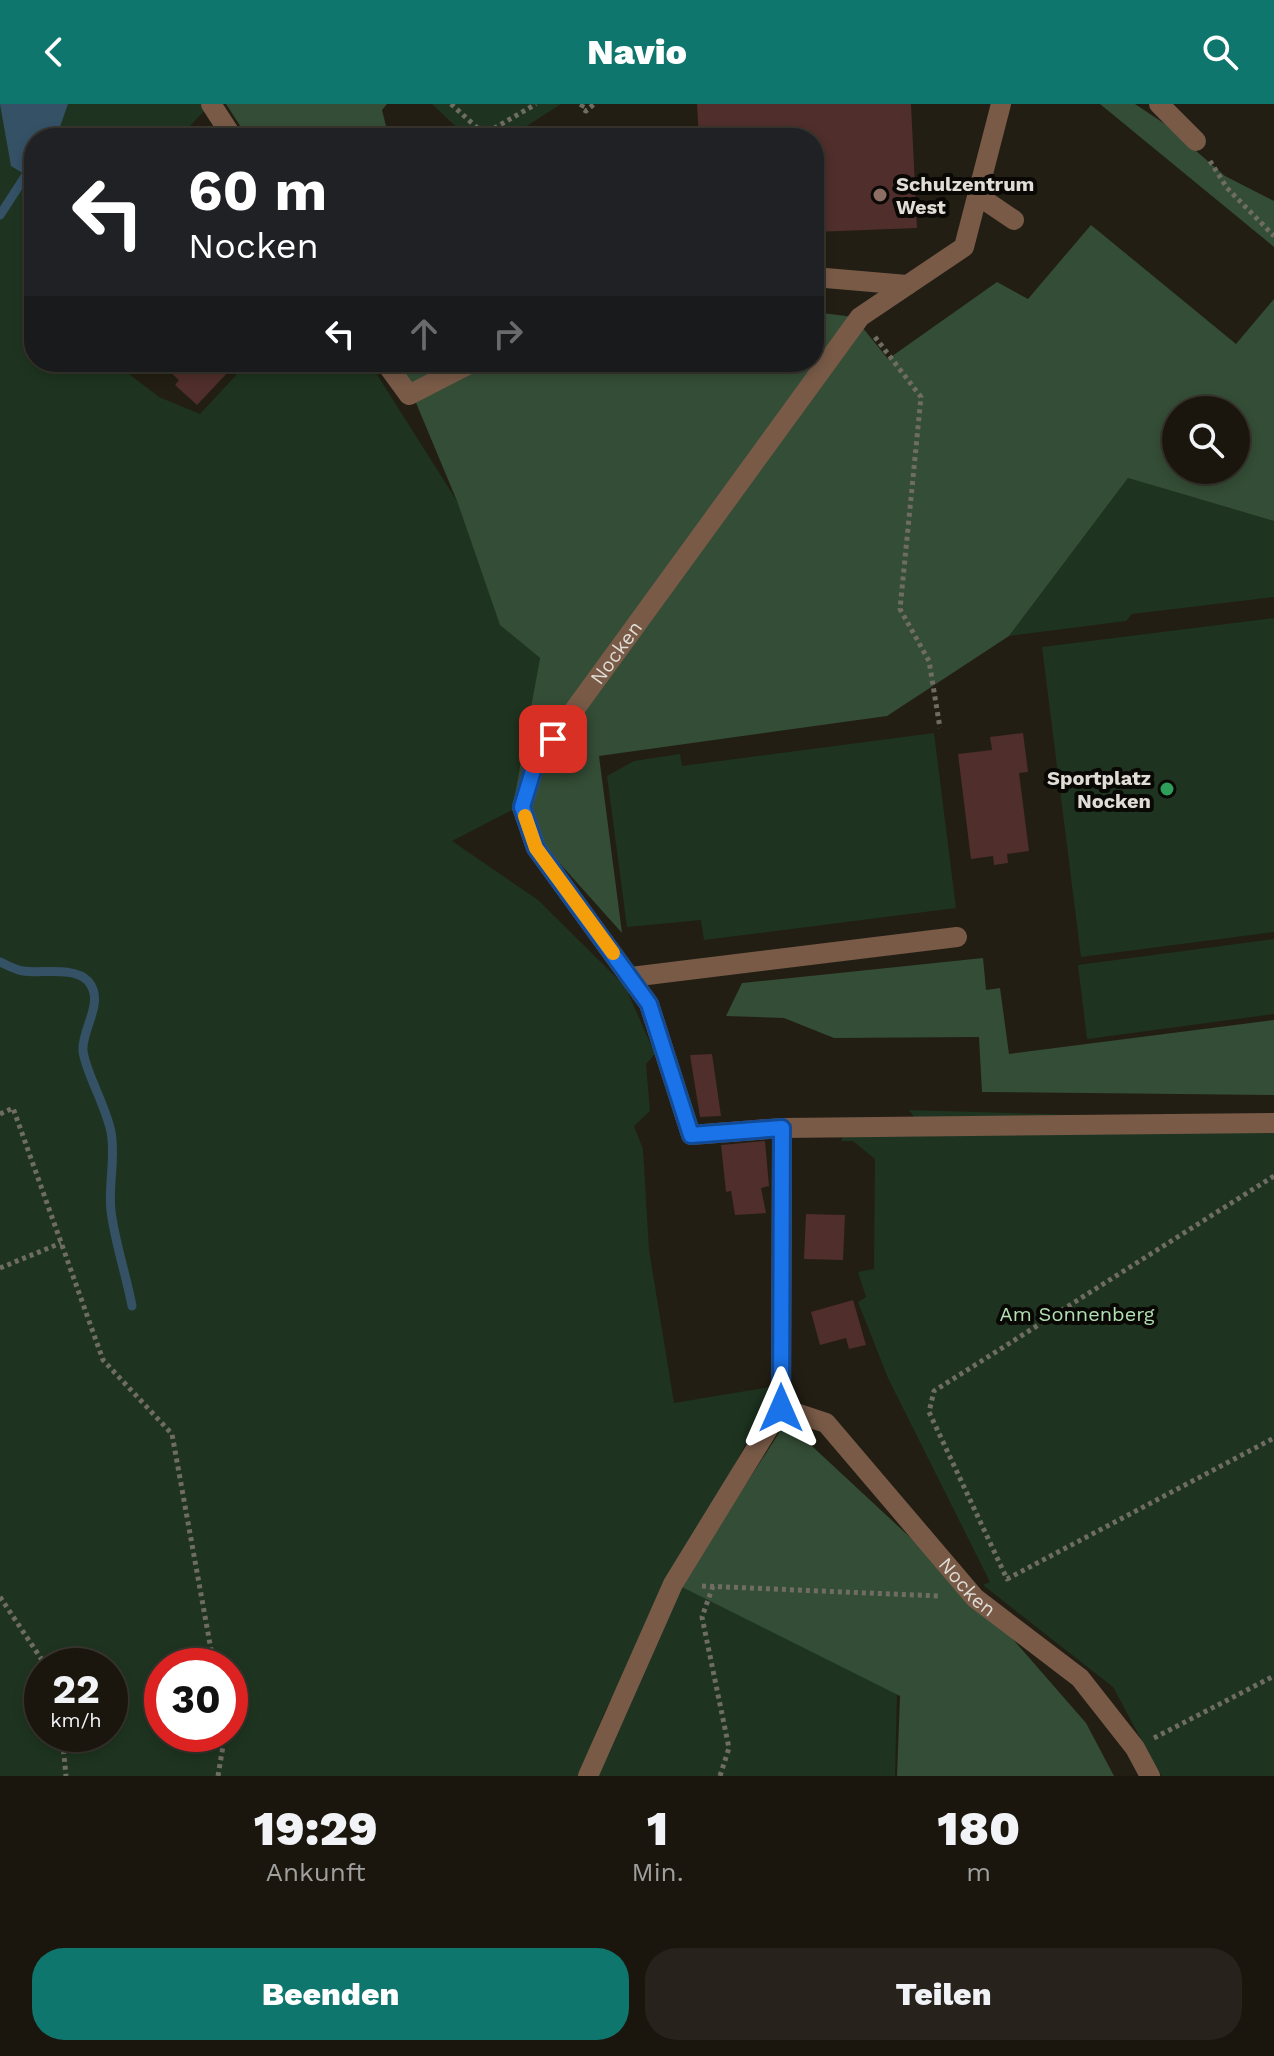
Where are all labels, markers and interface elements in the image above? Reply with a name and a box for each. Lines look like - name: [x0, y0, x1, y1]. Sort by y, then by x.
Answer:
- icon: back: [32, 30, 76, 74]
- icon: search: [1198, 30, 1242, 74]
- text: Navio: [587, 31, 687, 73]
- text: 60 m: [188, 158, 327, 224]
- icon: left: [56, 160, 160, 264]
- place label: Schulzentrum West: [896, 172, 1034, 219]
- marker: Schulzentrum West: [871, 186, 889, 204]
- text: Nocken: [188, 225, 319, 267]
- icon: left: [318, 312, 362, 356]
- icon: ahead: [402, 312, 446, 356]
- icon: right: [486, 312, 530, 356]
- map controls: [1162, 396, 1250, 484]
- button: search: [1162, 396, 1250, 484]
- street label: Nocken: [585, 616, 647, 689]
- pin: [519, 705, 587, 773]
- icon: arrive: [531, 717, 575, 761]
- place label: Sportplatz Nocken: [1047, 766, 1151, 813]
- marker: Sportplatz Nocken: [1158, 780, 1176, 798]
- park label: Am Sonnenberg: [1000, 1302, 1155, 1326]
- position arrow: [739, 1366, 823, 1450]
- street label: Nocken: [934, 1552, 1001, 1622]
- speed limit sign: 30: [144, 1648, 248, 1752]
- text: 22: [52, 1666, 100, 1713]
- text: km/h: [50, 1708, 102, 1732]
- text: 19:29: [254, 1800, 378, 1857]
- text: 1: [647, 1800, 668, 1857]
- text: 180: [937, 1800, 1020, 1857]
- text: Ankunft: [266, 1857, 366, 1887]
- text: Min.: [631, 1857, 684, 1887]
- text: m: [966, 1857, 991, 1887]
- button: Beenden: [32, 1948, 629, 2040]
- button: Teilen: [645, 1948, 1242, 2040]

